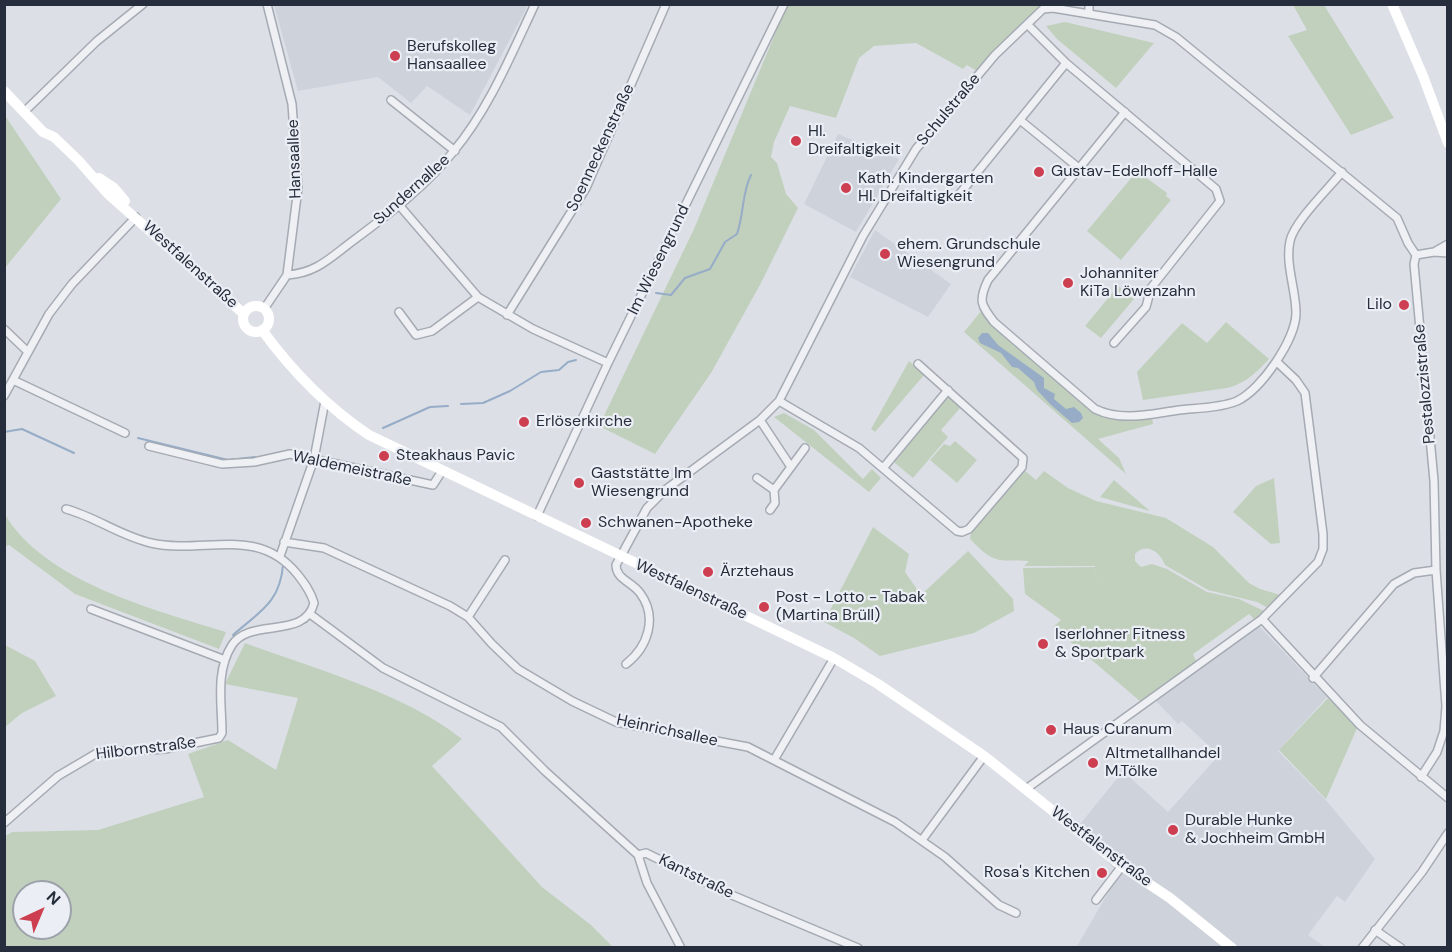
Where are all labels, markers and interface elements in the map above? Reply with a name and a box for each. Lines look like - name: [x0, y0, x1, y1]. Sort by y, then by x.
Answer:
- place label: Berufskolleg Hansaallee: [407, 37, 496, 75]
- marker: Berufskolleg Hansaallee: [388, 49, 402, 63]
- street label: Schulstraße: [913, 70, 985, 150]
- street label: Soenneckenstraße: [563, 81, 639, 215]
- street label: Hansaallee: [284, 119, 306, 199]
- place label: Hl. Dreifaltigkeit: [808, 122, 901, 160]
- marker: Hl. Dreifaltigkeit: [789, 134, 803, 148]
- street label: Sundernallee: [370, 151, 454, 229]
- place label: Gustav-Edelhoff-Halle: [1051, 162, 1218, 182]
- marker: Gustav-Edelhoff-Halle: [1032, 165, 1046, 179]
- place label: Kath. Kindergarten Hl. Dreifaltigkeit: [858, 169, 993, 207]
- marker: Kath. Kindergarten Hl. Dreifaltigkeit: [839, 181, 853, 195]
- street label: Im Wiesengrund: [624, 202, 694, 318]
- street label: Westfalenstraße: [138, 217, 242, 313]
- place label: ehem. Grundschule Wiesengrund: [897, 235, 1041, 273]
- marker: ehem. Grundschule Wiesengrund: [878, 247, 892, 261]
- place label: Johanniter KiTa Löwenzahn: [1080, 264, 1196, 302]
- marker: Johanniter KiTa Löwenzahn: [1061, 276, 1075, 290]
- place label: Lilo: [1367, 295, 1392, 315]
- marker: Lilo: [1397, 298, 1411, 312]
- street label: Pestalozzistraße: [1410, 323, 1440, 445]
- place label: Erlöserkirche: [536, 412, 632, 432]
- marker: Erlöserkirche: [517, 415, 531, 429]
- place label: Steakhaus Pavic: [396, 446, 515, 466]
- street label: Waldemeistraße: [291, 447, 413, 491]
- marker: Steakhaus Pavic: [377, 449, 391, 463]
- place label: Gaststätte Im Wiesengrund: [591, 464, 692, 502]
- marker: Gaststätte Im Wiesengrund: [572, 476, 586, 490]
- place label: Schwanen-Apotheke: [598, 513, 753, 533]
- marker: Schwanen-Apotheke: [579, 516, 593, 530]
- street label: Westfalenstraße: [632, 556, 750, 624]
- place label: Ärztehaus: [720, 562, 794, 582]
- marker: Ärztehaus: [701, 565, 715, 579]
- place label: Post - Lotto - Tabak (Martina Brüll): [776, 588, 925, 626]
- marker: Post - Lotto - Tabak (Martina Brüll): [757, 600, 771, 614]
- place label: Iserlohner Fitness & Sportpark: [1055, 625, 1185, 663]
- marker: Iserlohner Fitness & Sportpark: [1036, 637, 1050, 651]
- street label: Heinrichsallee: [615, 711, 719, 751]
- place label: Haus Curanum: [1063, 720, 1172, 740]
- marker: Haus Curanum: [1044, 723, 1058, 737]
- street label: Hilbornstraße: [95, 733, 197, 765]
- place label: Altmetallhandel M.Tölke: [1105, 744, 1220, 782]
- marker: Altmetallhandel M.Tölke: [1086, 756, 1100, 770]
- street label: Westfalenstraße: [1047, 803, 1155, 891]
- place label: Durable Hunke & Jochheim GmbH: [1185, 811, 1325, 849]
- marker: Durable Hunke & Jochheim GmbH: [1166, 823, 1180, 837]
- street label: Kantstraße: [655, 851, 737, 903]
- place label: Rosa's Kitchen: [984, 863, 1090, 883]
- marker: Rosa's Kitchen: [1095, 866, 1109, 880]
- north arrow: [12, 880, 72, 940]
- text: N: [42, 887, 65, 910]

